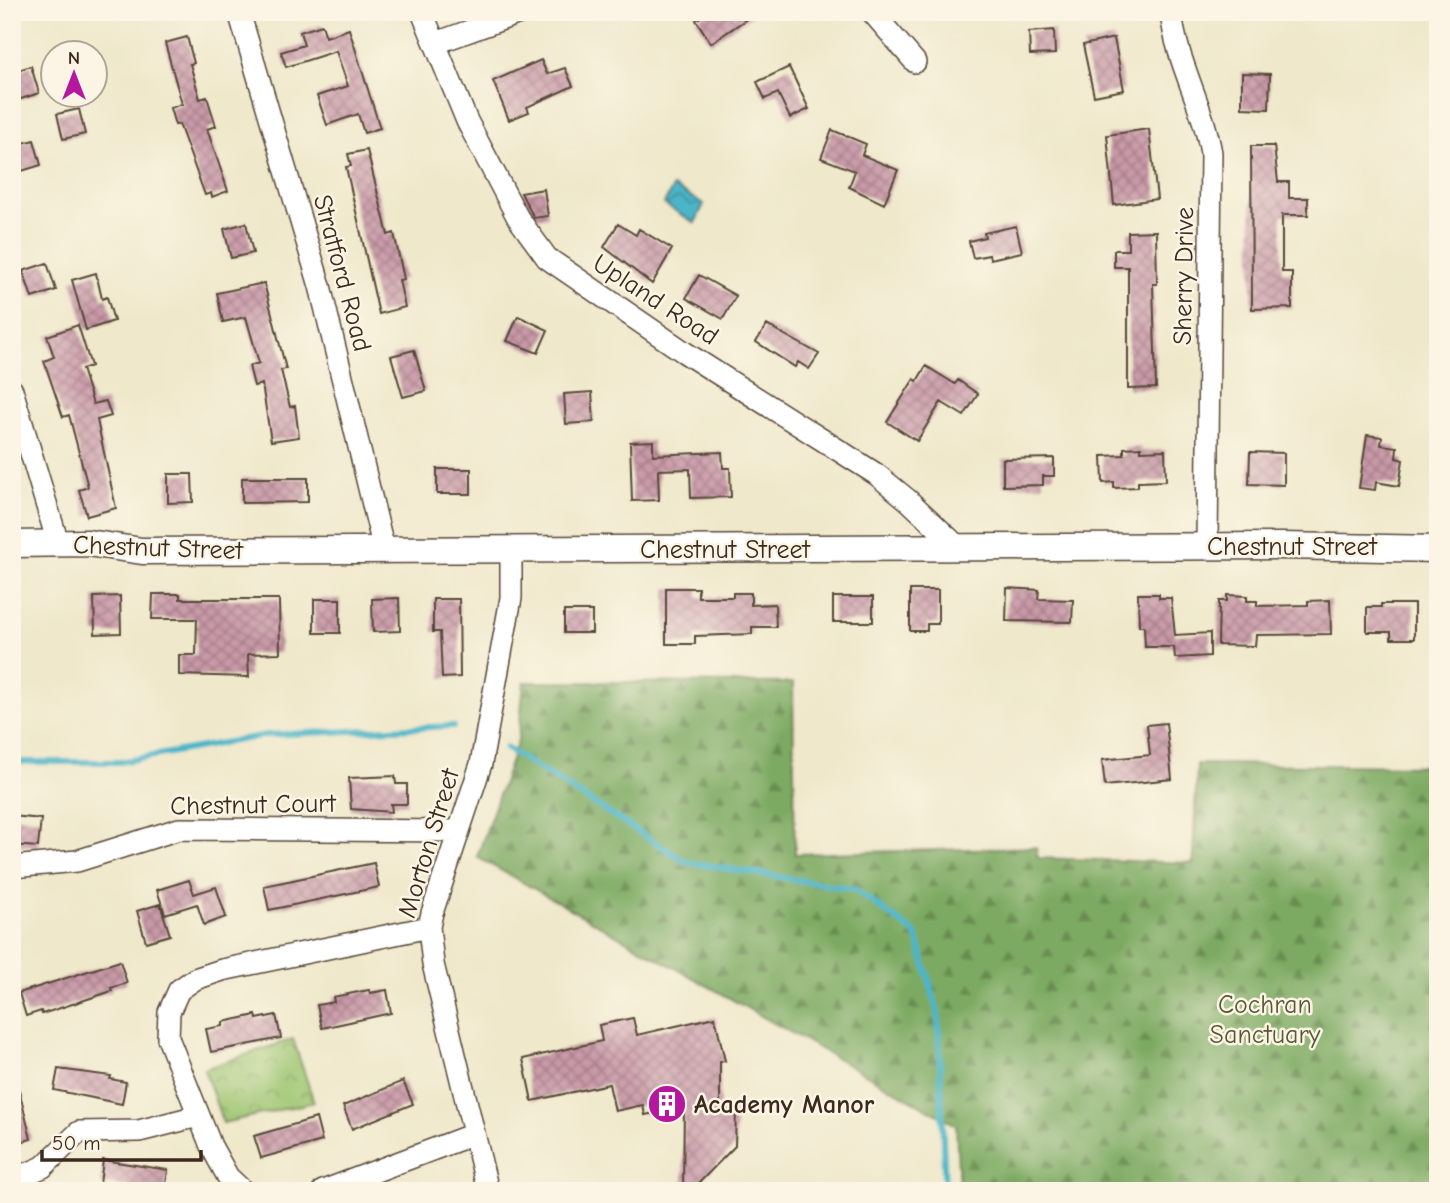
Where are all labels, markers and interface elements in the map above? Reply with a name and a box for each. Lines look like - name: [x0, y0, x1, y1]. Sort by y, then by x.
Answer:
- north arrow: [38, 38, 108, 108]
- text: N: [68, 47, 80, 69]
- street label: Stratford Road: [307, 192, 377, 355]
- street label: Sherry Drive: [1168, 207, 1200, 345]
- street label: Upland Road: [587, 248, 724, 352]
- street label: Chestnut Street: [72, 530, 245, 566]
- street label: Chestnut Street: [1207, 532, 1379, 562]
- street label: Chestnut Street: [640, 535, 812, 565]
- street label: Morton Street: [392, 764, 466, 922]
- street label: Chestnut Court: [170, 789, 338, 821]
- park label: Cochran Sanctuary: [1210, 990, 1321, 1050]
- building icon: Academy Manor: [646, 1083, 688, 1125]
- place label: Academy Manor: [694, 1090, 875, 1120]
- scale bar: [42, 1119, 201, 1163]
- text: 50 m: [52, 1131, 101, 1155]

